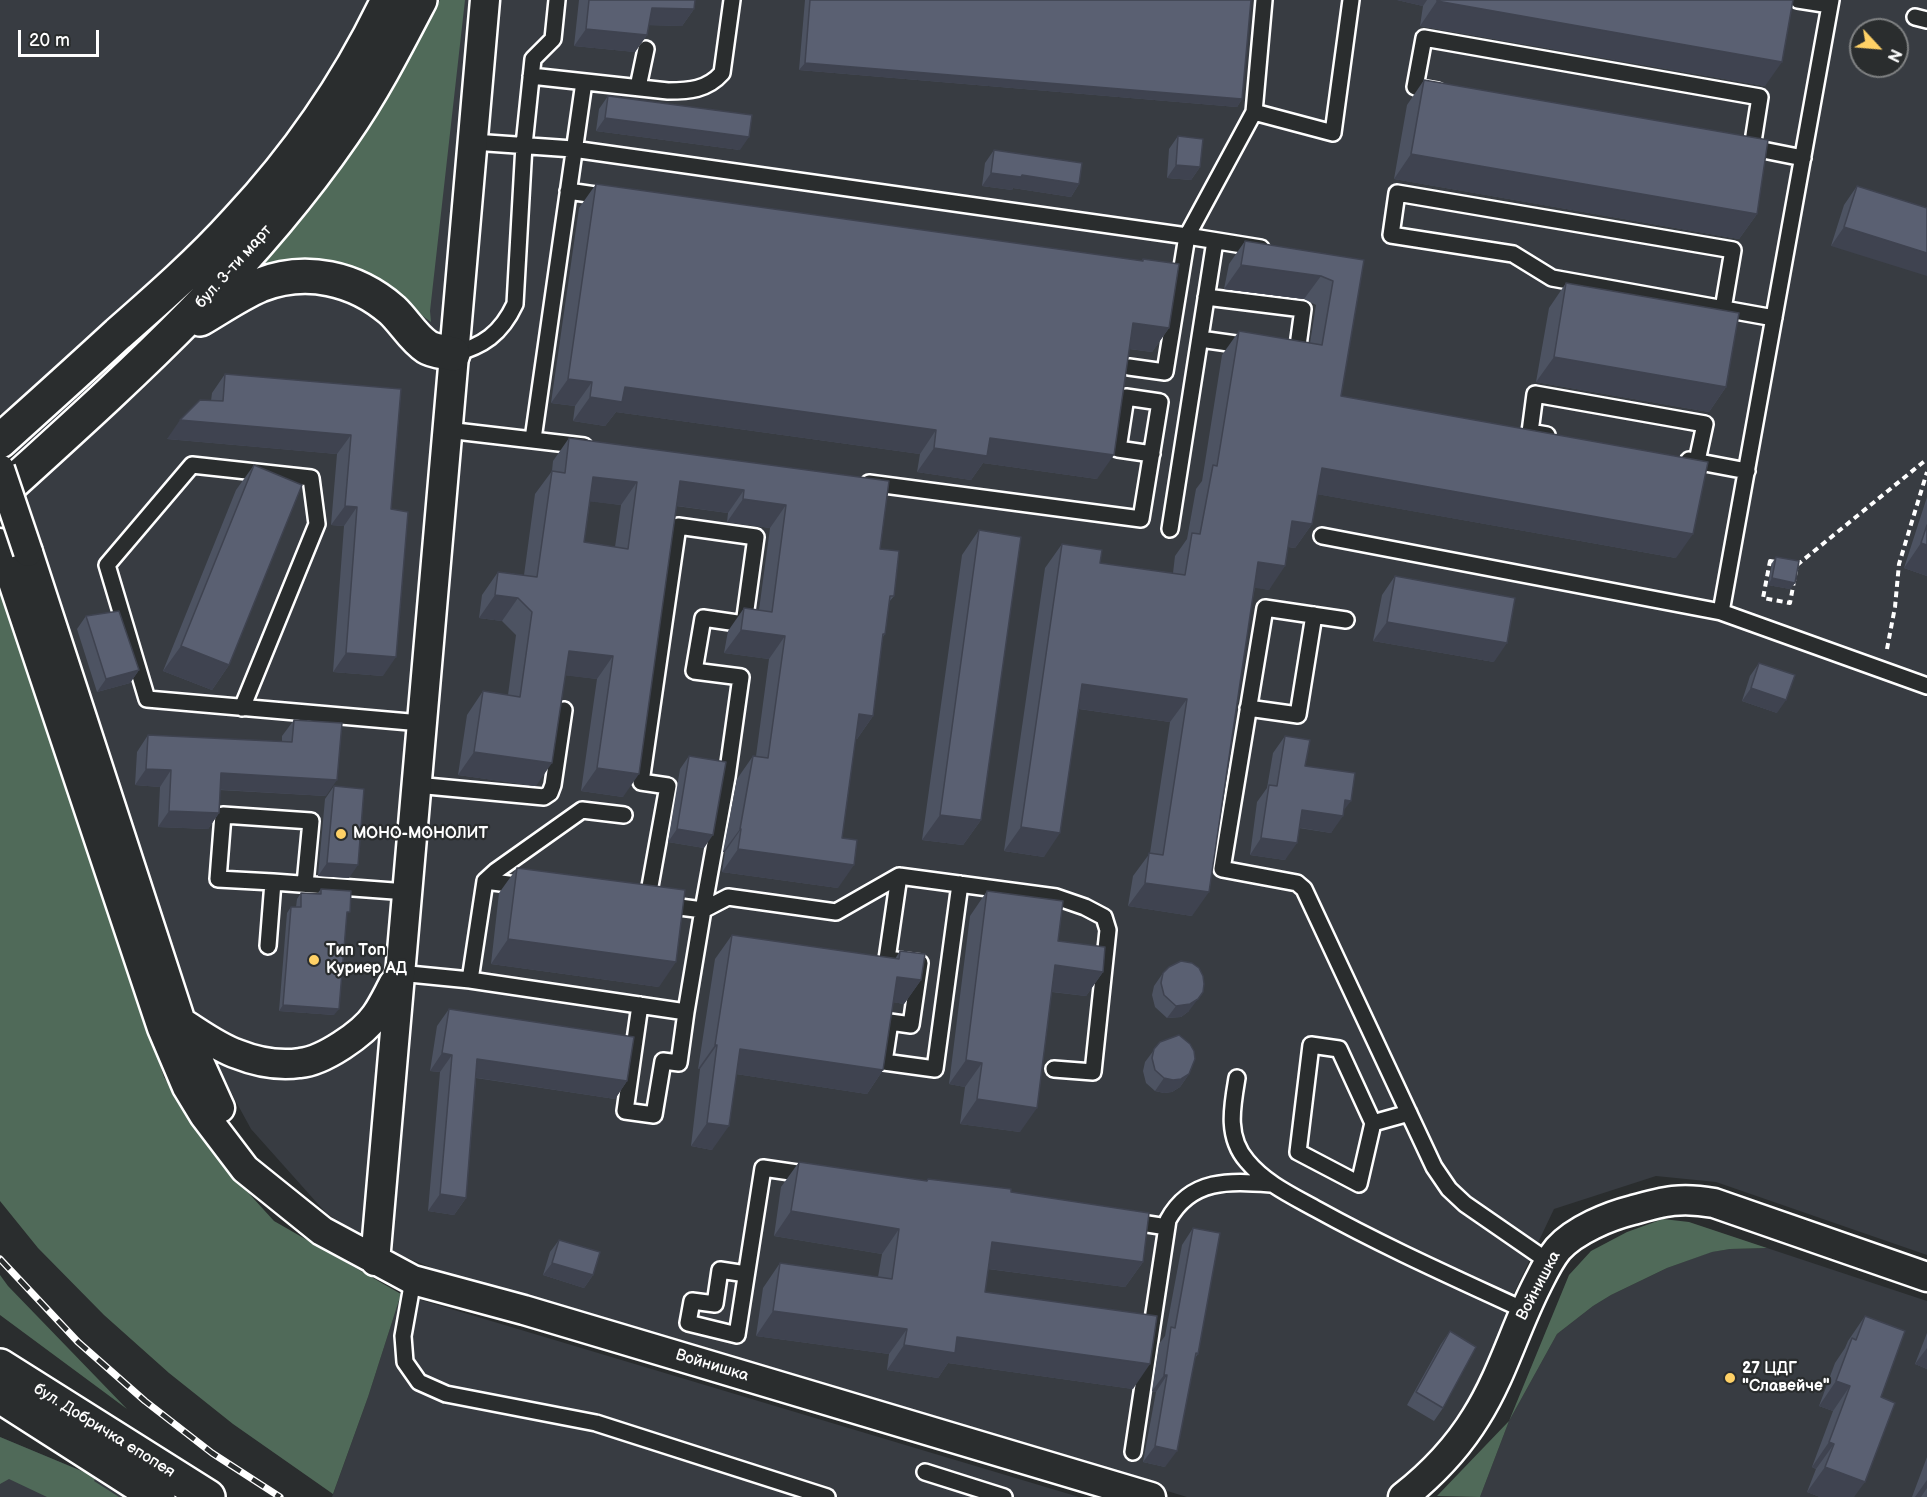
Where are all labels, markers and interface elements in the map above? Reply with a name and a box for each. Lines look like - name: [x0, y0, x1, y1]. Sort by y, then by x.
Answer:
- scale bar: [21, 18, 102, 56]
- north arrow: [1849, 18, 1909, 78]
- text: 20 m: [29, 30, 70, 51]
- text: N: [1883, 46, 1905, 65]
- street label: бул. 3-ти март: [192, 221, 276, 313]
- place label: МОНО-МОНОЛИТ: [353, 824, 488, 844]
- marker: МОНО-МОНОЛИТ: [334, 827, 348, 841]
- place label: Тип Топ Куриер АД: [326, 941, 407, 979]
- marker: Тип Топ Куриер АД: [307, 953, 321, 967]
- street label: Войнишка: [1513, 1248, 1565, 1324]
- street label: Войнишка: [673, 1346, 751, 1386]
- place label: 27 ЦДГ "Славейче": [1742, 1359, 1830, 1397]
- marker: 27 ЦДГ "Славейче": [1723, 1371, 1737, 1385]
- street label: бул. Добричка епопея: [30, 1380, 178, 1482]

